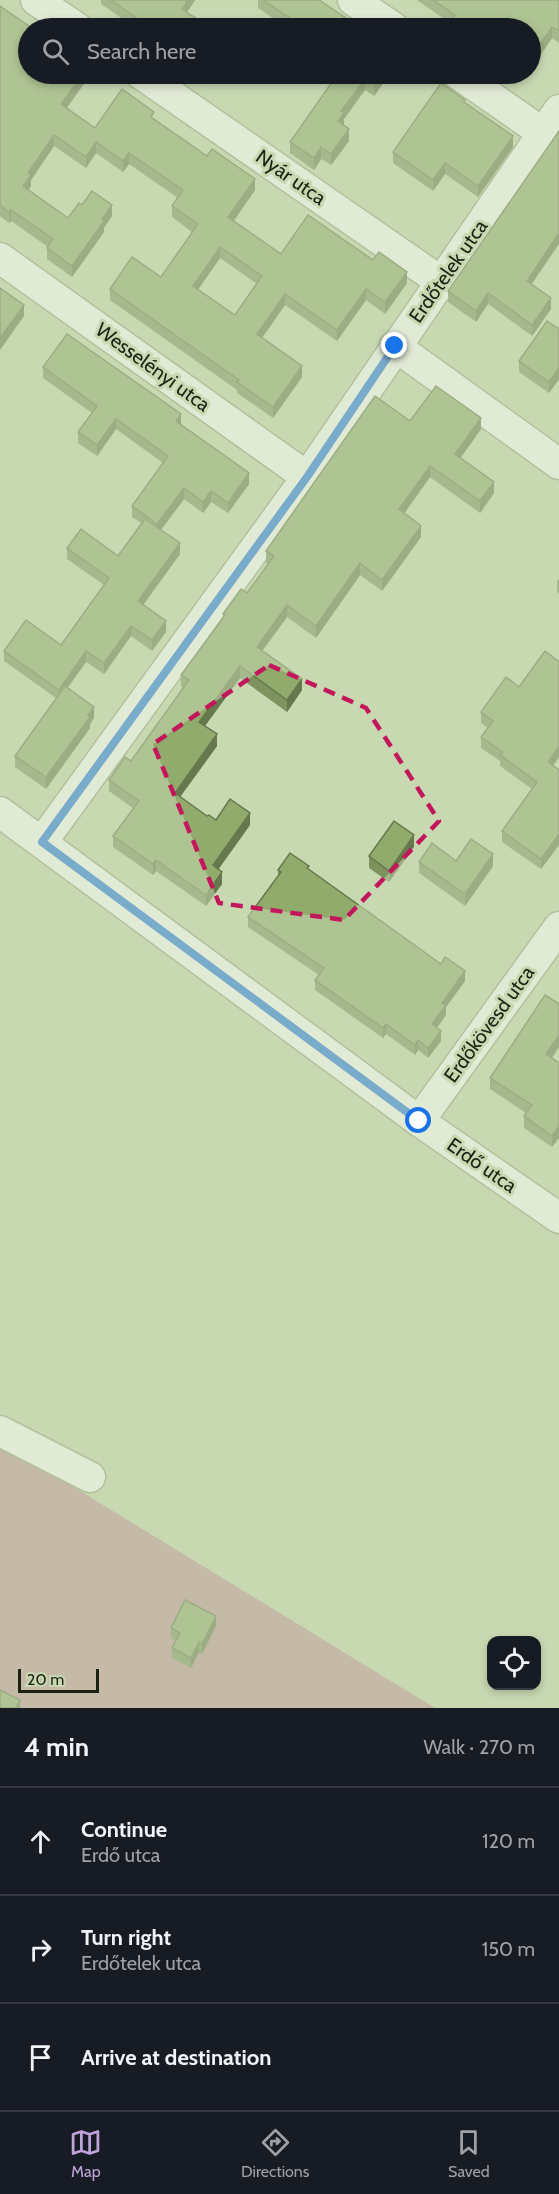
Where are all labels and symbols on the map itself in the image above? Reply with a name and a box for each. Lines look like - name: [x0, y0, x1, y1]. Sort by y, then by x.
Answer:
- street label: Nyár utca: [251, 144, 331, 210]
- street label: Erdőtelek utca: [404, 215, 492, 327]
- street label: Wesselényi utca: [91, 317, 215, 417]
- route end: [381, 332, 407, 358]
- street label: Erdőkövesd utca: [439, 961, 540, 1087]
- route start: [405, 1107, 431, 1133]
- street label: Erdő utca: [443, 1132, 522, 1198]
- scale bar: [18, 1666, 99, 1694]

